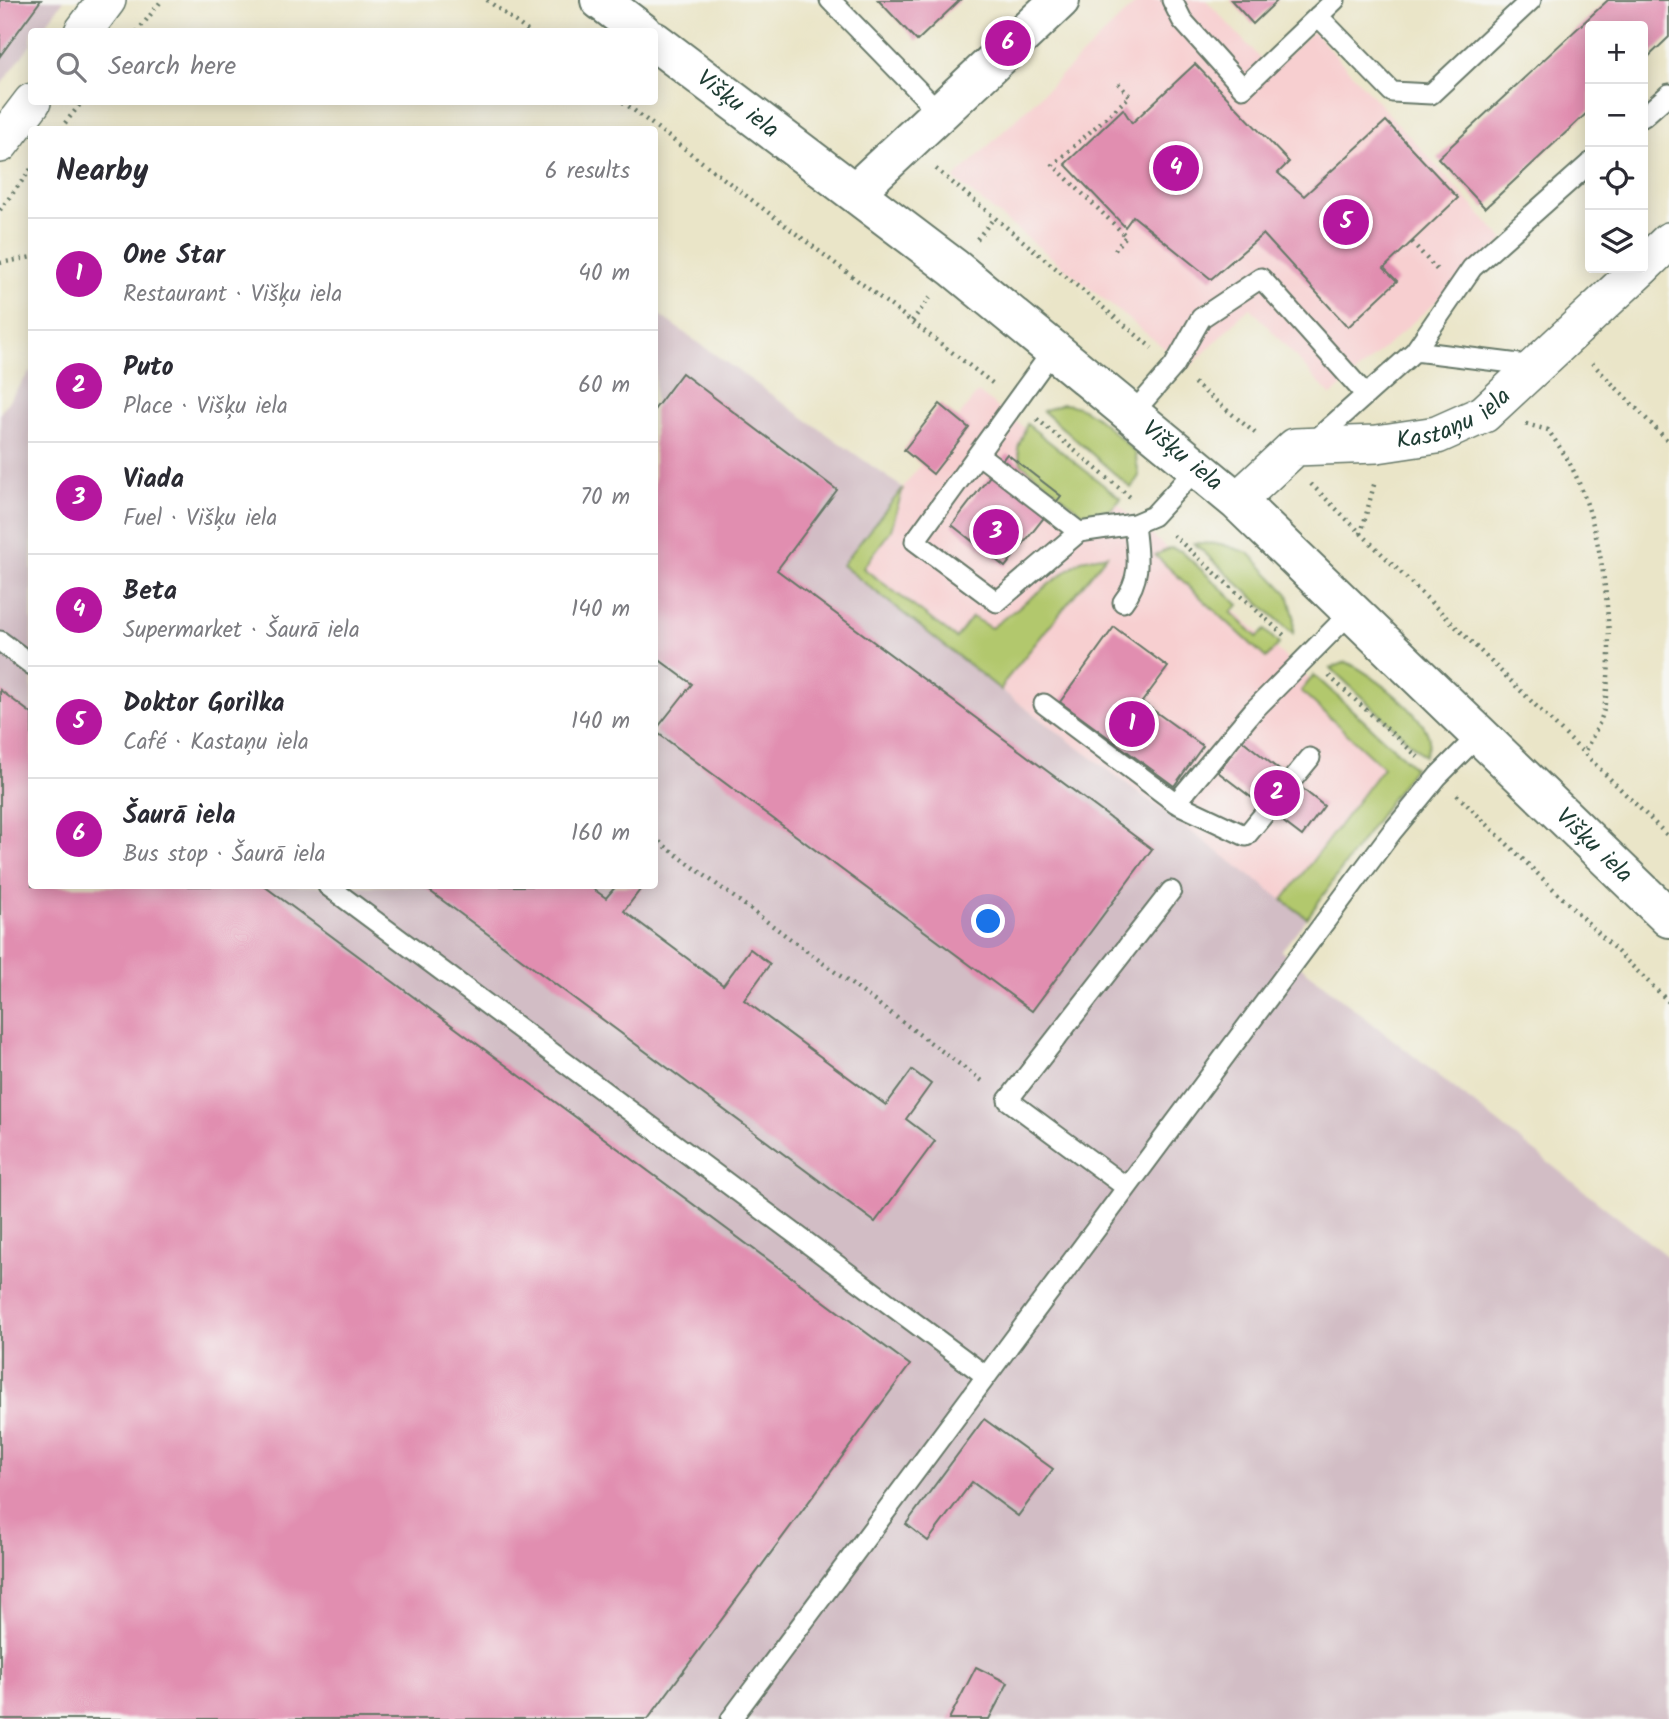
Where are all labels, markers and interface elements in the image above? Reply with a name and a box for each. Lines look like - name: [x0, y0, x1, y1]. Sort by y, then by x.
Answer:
- pin: 6: [985, 17, 1031, 69]
- map controls: [1585, 21, 1648, 273]
- button: +: [1585, 21, 1648, 84]
- search box: [28, 28, 658, 105]
- text: Search here: [108, 46, 236, 88]
- icon: search: [52, 48, 90, 86]
- street label: Višķu iela: [688, 60, 788, 149]
- button: −: [1585, 84, 1648, 147]
- pin: 4: [1153, 142, 1199, 194]
- button: locate: [1585, 147, 1648, 210]
- text: Nearby: [56, 148, 148, 196]
- text: 6 results: [545, 154, 630, 190]
- pin: 5: [1323, 196, 1369, 248]
- button: layers: [1585, 210, 1648, 273]
- text: One Star: [123, 235, 225, 277]
- text: 1: [76, 256, 82, 292]
- text: 40 m: [578, 256, 630, 292]
- text: Restaurant · Višķu iela: [123, 277, 342, 313]
- text: Puto: [123, 347, 174, 389]
- text: 2: [72, 368, 86, 404]
- text: 60 m: [578, 368, 630, 404]
- street label: Kastaņu iela: [1394, 378, 1520, 460]
- text: Place · Višķu iela: [123, 389, 288, 425]
- street label: Višķu iela: [1133, 411, 1232, 501]
- text: Viada: [123, 459, 184, 501]
- text: 3: [73, 480, 85, 516]
- text: 70 m: [580, 480, 630, 516]
- text: Fuel · Višķu iela: [123, 501, 277, 537]
- pin: 3: [973, 506, 1019, 558]
- text: Beta: [123, 571, 177, 613]
- text: 4: [73, 592, 85, 628]
- text: 140 m: [571, 592, 630, 628]
- text: Supermarket · Šaurā iela: [123, 613, 360, 649]
- text: Doktor Gorilka: [123, 683, 285, 725]
- pin: 1: [1109, 698, 1155, 750]
- text: 5: [73, 704, 85, 740]
- text: 140 m: [571, 704, 630, 740]
- text: Café · Kastaņu iela: [123, 725, 309, 761]
- pin: 2: [1254, 767, 1300, 819]
- text: Šaurā iela: [123, 795, 235, 837]
- street label: Višķu iela: [1546, 798, 1642, 893]
- text: 6: [73, 816, 85, 852]
- text: 160 m: [571, 816, 630, 852]
- text: Bus stop · Šaurā iela: [123, 837, 326, 873]
- your location: [971, 904, 1005, 938]

